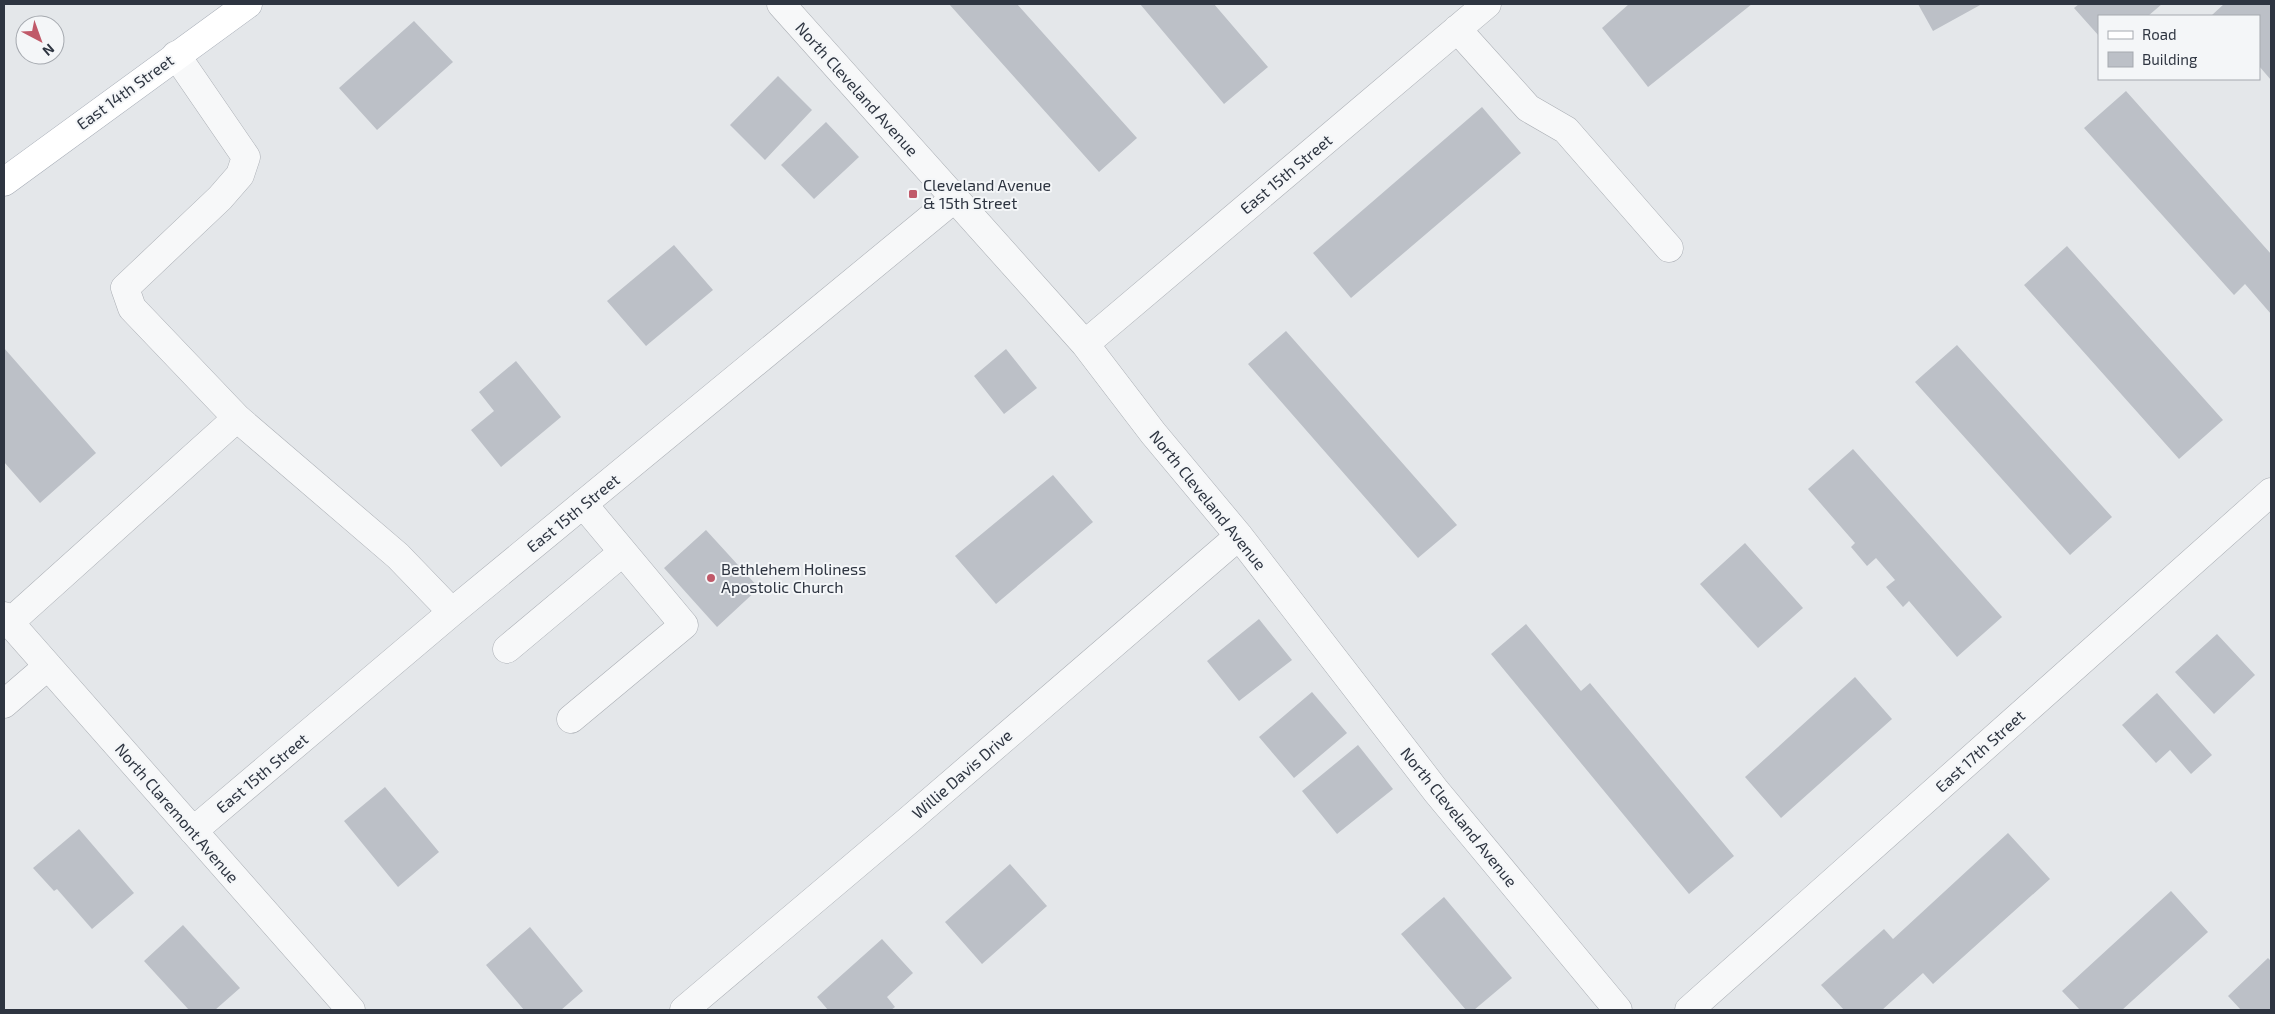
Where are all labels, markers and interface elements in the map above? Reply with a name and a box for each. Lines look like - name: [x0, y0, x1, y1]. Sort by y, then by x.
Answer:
- north arrow: [15, 15, 65, 65]
- legend: [2098, 15, 2260, 80]
- street label: North Cleveland Avenue: [792, 18, 923, 160]
- text: Road: [2142, 25, 2177, 43]
- text: N: [39, 40, 58, 60]
- street label: East 14th Street: [73, 50, 177, 133]
- text: Building: [2142, 50, 2198, 68]
- street label: East 15th Street: [1236, 130, 1335, 218]
- place label: Cleveland Avenue & 15th Street: [923, 175, 1051, 212]
- marker: Cleveland Avenue & 15th Street: [907, 188, 919, 200]
- street label: North Cleveland Avenue: [1146, 426, 1271, 573]
- street label: East 15th Street: [522, 469, 623, 556]
- place label: Bethlehem Holiness Apostolic Church: [721, 559, 866, 596]
- marker: Bethlehem Holiness Apostolic Church: [705, 572, 717, 584]
- street label: East 17th Street: [1931, 706, 2028, 796]
- street label: Willie Davis Drive: [908, 725, 1016, 822]
- street label: East 15th Street: [212, 729, 311, 817]
- street label: North Claremont Avenue: [112, 739, 243, 886]
- street label: North Cleveland Avenue: [1397, 743, 1522, 890]

